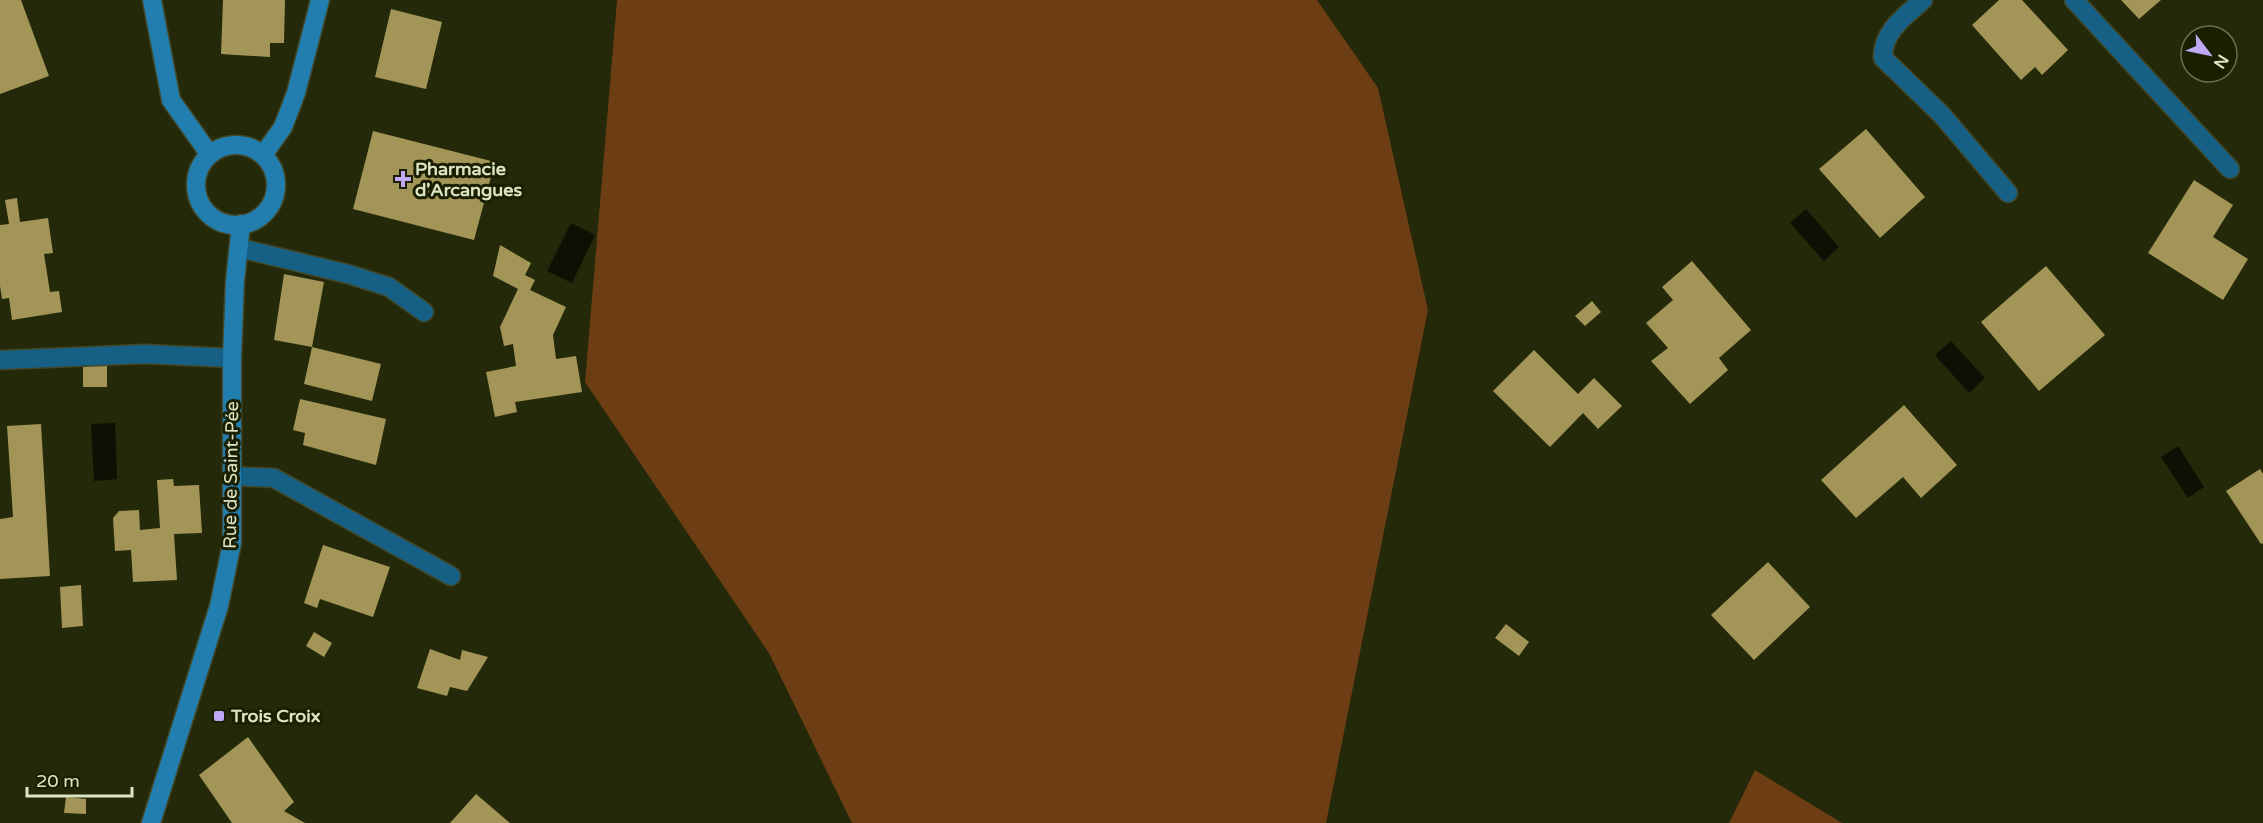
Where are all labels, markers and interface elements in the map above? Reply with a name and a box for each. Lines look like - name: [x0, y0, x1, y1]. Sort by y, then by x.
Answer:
- north arrow: [2179, 24, 2239, 84]
- text: N: [2209, 51, 2233, 72]
- place label: Pharmacie d'Arcangues: [415, 158, 522, 201]
- marker: Pharmacie d'Arcangues: [396, 172, 410, 186]
- street label: Rue de Saint-Pée: [219, 401, 243, 549]
- place label: Trois Croix: [230, 705, 321, 727]
- marker: Trois Croix: [212, 709, 226, 723]
- scale bar: [27, 760, 132, 798]
- text: 20 m: [36, 770, 80, 792]

